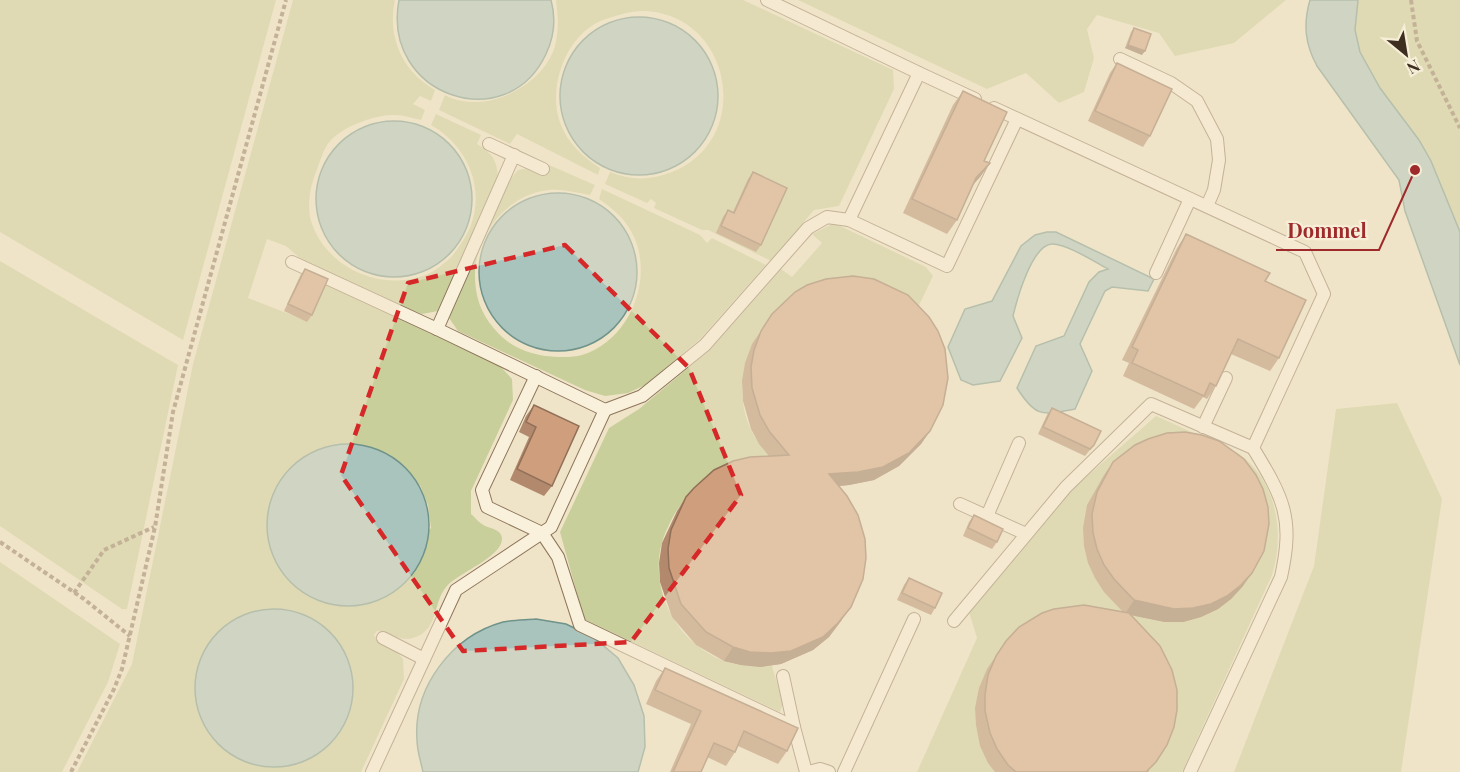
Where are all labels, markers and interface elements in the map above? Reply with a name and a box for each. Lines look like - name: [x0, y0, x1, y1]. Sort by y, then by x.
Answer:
- north arrow: [1376, 24, 1436, 84]
- text: N: [1403, 55, 1424, 80]
- callout: Dommel: [1276, 212, 1379, 250]
- text: Dommel: [1287, 216, 1367, 243]

